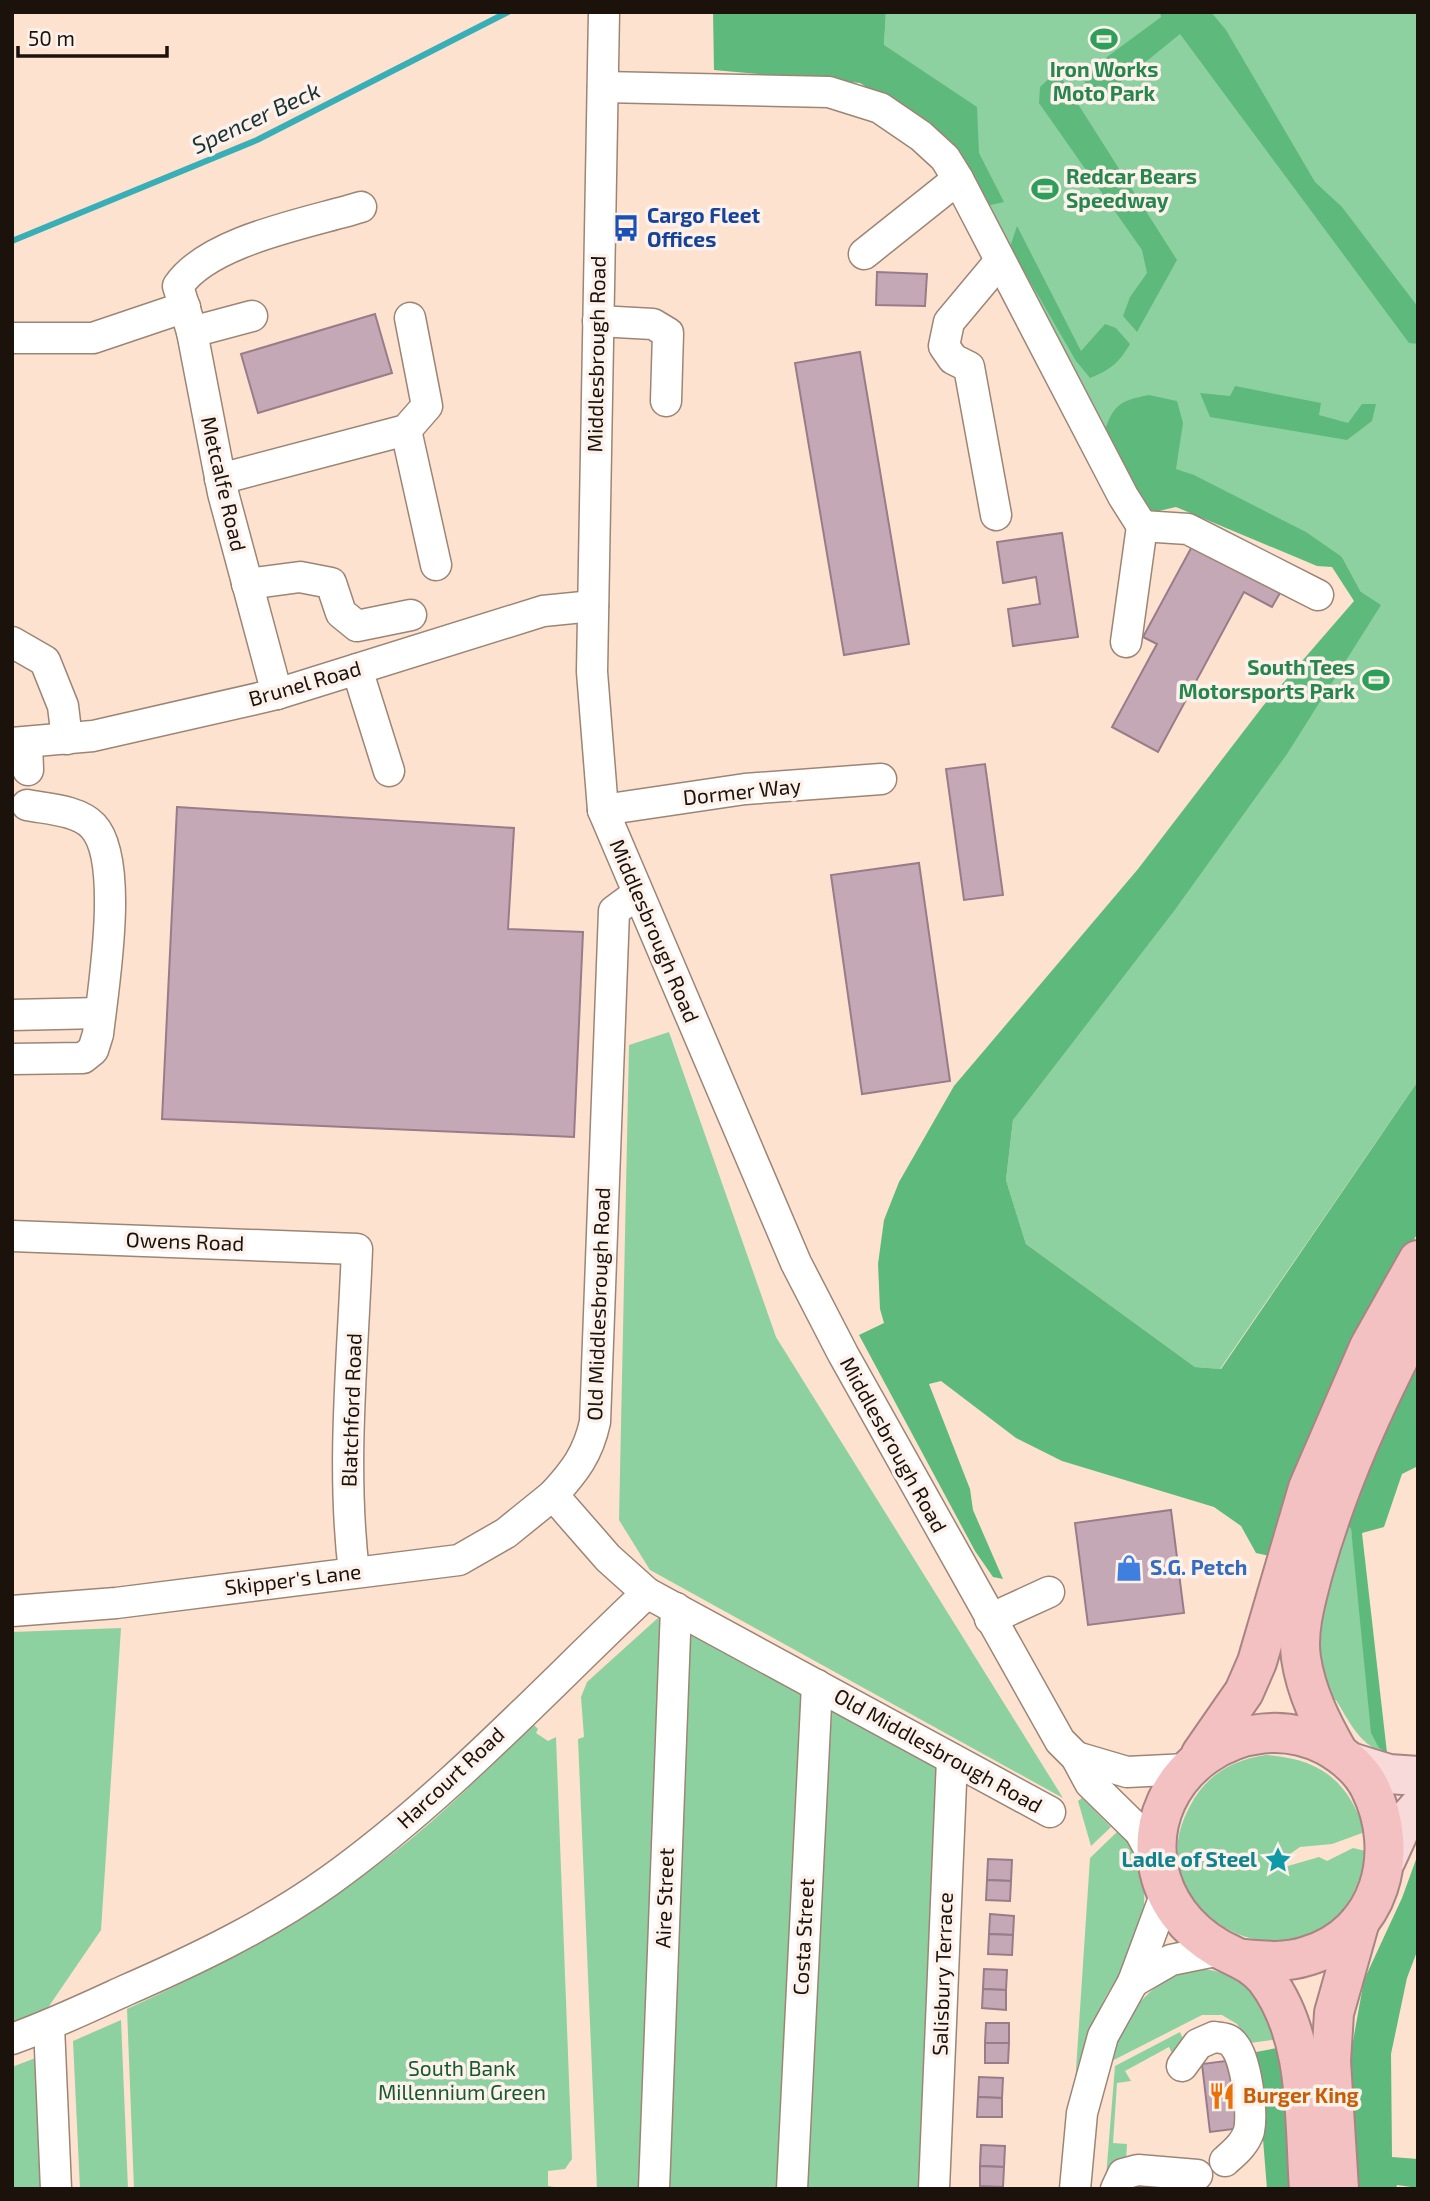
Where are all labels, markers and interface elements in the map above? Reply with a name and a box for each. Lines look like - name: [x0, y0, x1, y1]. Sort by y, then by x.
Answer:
- scale bar: [18, 14, 166, 58]
- sports icon: Iron Works Moto Park: [1089, 24, 1119, 54]
- text: 50 m: [28, 25, 75, 50]
- place label: Iron Works Moto Park: [1050, 56, 1158, 105]
- water label: Spencer Beck: [187, 75, 324, 159]
- place label: Redcar Bears Speedway: [1066, 163, 1197, 213]
- sports icon: Redcar Bears Speedway: [1030, 174, 1060, 204]
- place label: Cargo Fleet Offices: [647, 202, 761, 251]
- bus stop icon: Cargo Fleet Offices: [611, 213, 641, 243]
- street label: Middlesbrough Road: [581, 255, 610, 453]
- street label: Metcalfe Road: [197, 414, 252, 554]
- place label: South Tees Motorsports Park: [1179, 654, 1355, 703]
- street label: Brunel Road: [246, 655, 364, 711]
- sports icon: South Tees Motorsports Park: [1361, 665, 1391, 695]
- street label: Dormer Way: [682, 772, 802, 809]
- street label: Middlesbrough Road: [605, 835, 705, 1026]
- street label: Old Middlesbrough Road: [581, 1187, 614, 1421]
- street label: Owens Road: [125, 1226, 245, 1255]
- street label: Blatchford Road: [335, 1332, 366, 1487]
- street label: Middlesbrough Road: [836, 1352, 953, 1536]
- shop icon: S.G. Petch: [1114, 1553, 1144, 1583]
- place label: S.G. Petch: [1150, 1554, 1247, 1579]
- street label: Skipper's Lane: [223, 1558, 362, 1599]
- street label: Old Middlesbrough Road: [830, 1682, 1047, 1817]
- street label: Harcourt Road: [391, 1721, 509, 1833]
- place icon: Ladle of Steel: [1263, 1845, 1293, 1875]
- place label: Ladle of Steel: [1122, 1846, 1257, 1871]
- street label: Aire Street: [649, 1847, 678, 1949]
- street label: Costa Street: [787, 1878, 818, 1996]
- street label: Salisbury Terrace: [926, 1892, 957, 2056]
- park label: South Bank Millennium Green: [378, 2055, 546, 2104]
- restaurant icon: Burger King: [1207, 2081, 1237, 2111]
- place label: Burger King: [1243, 2082, 1359, 2107]

